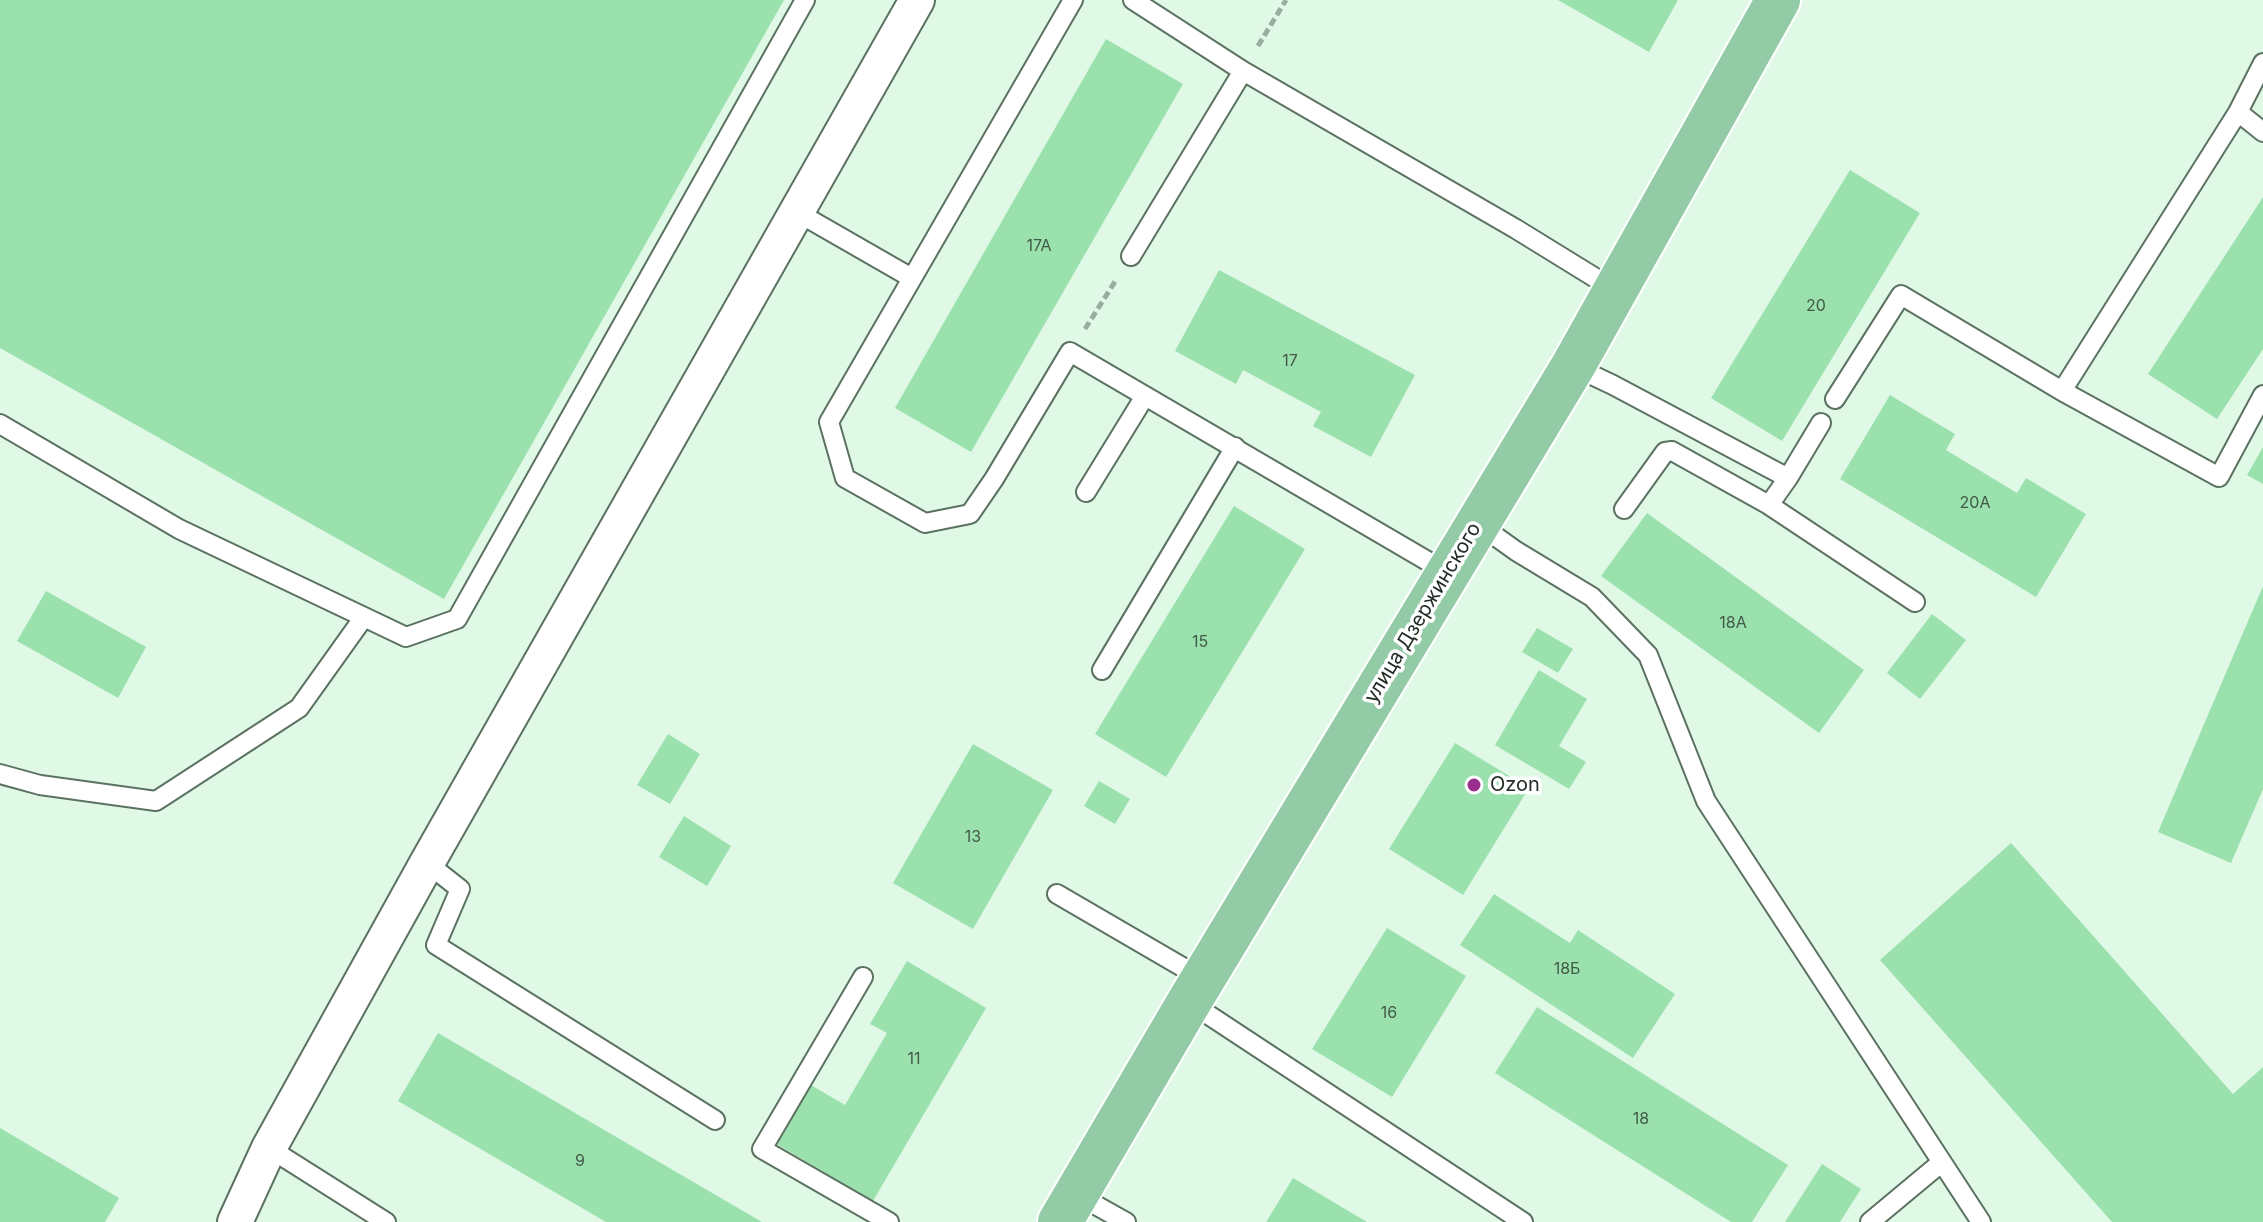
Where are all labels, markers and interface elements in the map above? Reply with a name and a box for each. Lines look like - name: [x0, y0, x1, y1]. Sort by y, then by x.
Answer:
- house number: 17А: [1027, 236, 1051, 256]
- house number: 20: [1806, 296, 1826, 316]
- house number: 17: [1282, 351, 1298, 371]
- house number: 20А: [1960, 493, 1990, 513]
- street label: улица Дзержинского: [1360, 518, 1486, 708]
- house number: 18А: [1719, 613, 1747, 633]
- house number: 15: [1192, 632, 1208, 652]
- place label: Ozon: [1490, 773, 1540, 797]
- marker: Ozon: [1465, 776, 1483, 794]
- house number: 13: [965, 827, 981, 847]
- house number: 18Б: [1554, 959, 1580, 979]
- house number: 16: [1381, 1003, 1397, 1023]
- house number: 11: [907, 1049, 921, 1069]
- house number: 18: [1633, 1109, 1649, 1129]
- house number: 9: [575, 1151, 585, 1171]

